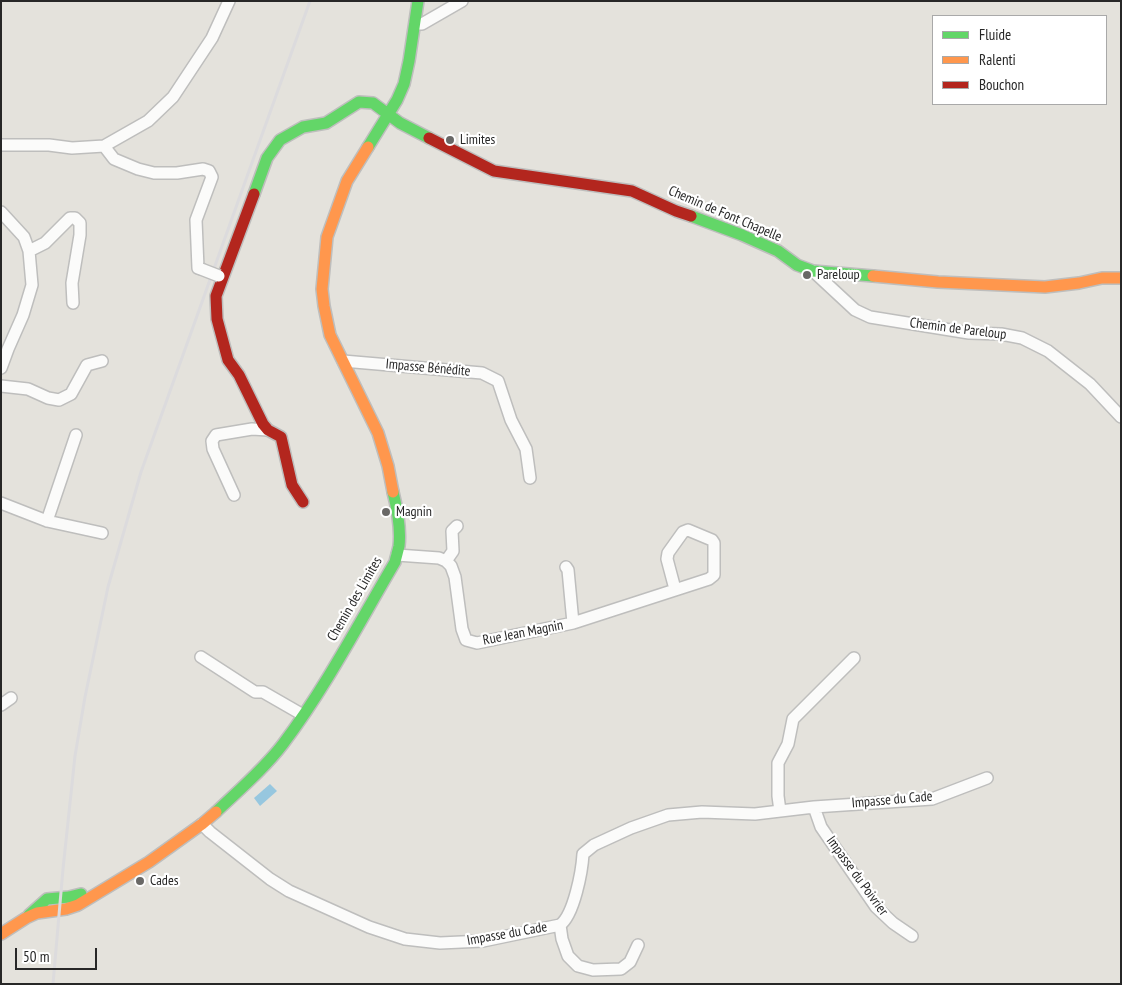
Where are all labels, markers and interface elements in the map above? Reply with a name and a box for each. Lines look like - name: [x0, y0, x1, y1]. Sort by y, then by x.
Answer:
- legend: [932, 15, 1107, 105]
- text: Fluide: [979, 25, 1011, 44]
- text: Ralenti: [979, 50, 1016, 69]
- text: Bouchon: [979, 75, 1024, 94]
- place label: Limites: [460, 132, 495, 148]
- marker: Limites: [444, 134, 456, 146]
- street label: Chemin de Font Chapelle: [666, 183, 784, 245]
- place label: Pareloup: [817, 267, 860, 283]
- marker: Pareloup: [801, 269, 813, 281]
- street label: Chemin de Pareloup: [909, 315, 1007, 343]
- street label: Impasse Bénédite: [385, 356, 471, 380]
- place label: Magnin: [396, 504, 432, 520]
- marker: Magnin: [380, 506, 392, 518]
- street label: Chemin des Limites: [324, 554, 386, 644]
- street label: Rue Jean Magnin: [481, 617, 565, 649]
- street label: Impasse du Cade: [851, 788, 933, 812]
- street label: Impasse du Poivrier: [822, 833, 892, 919]
- place label: Cades: [150, 873, 178, 889]
- marker: Cades: [134, 875, 146, 887]
- street label: Impasse du Cade: [466, 919, 548, 949]
- scale bar: [18, 938, 100, 970]
- text: 50 m: [23, 947, 49, 966]

